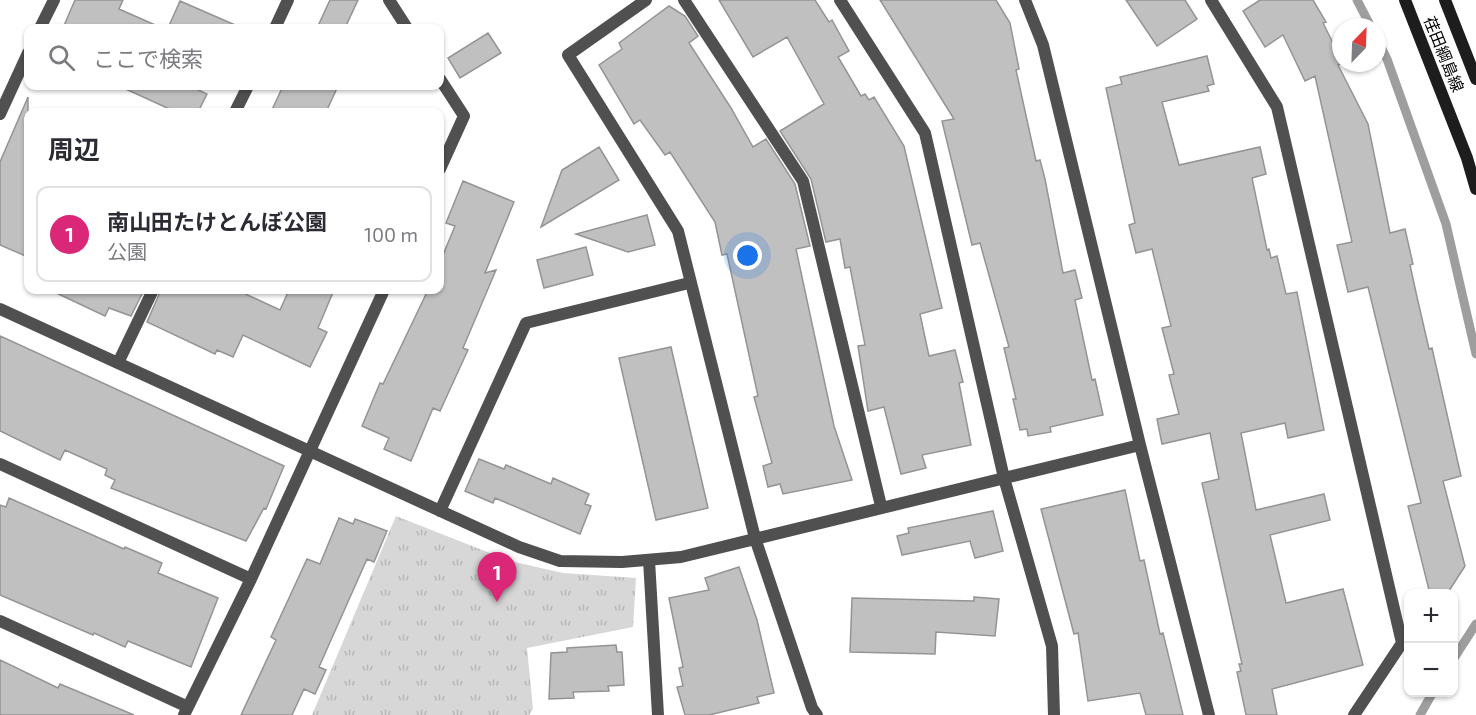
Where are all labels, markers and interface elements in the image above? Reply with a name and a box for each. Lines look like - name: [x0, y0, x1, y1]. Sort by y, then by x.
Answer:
- street label: 荏田綱島線: [1421, 13, 1468, 94]
- north arrow: [1332, 18, 1386, 72]
- search box: [24, 24, 444, 90]
- icon: search: [45, 41, 78, 74]
- text: ここで検索: [93, 45, 203, 71]
- text: 周辺: [48, 133, 100, 164]
- text: 南山田たけとんぼ公園: [107, 208, 327, 234]
- text: 1: [65, 222, 74, 246]
- text: 100 m: [364, 222, 418, 246]
- text: 公園: [107, 239, 147, 263]
- your location: [733, 241, 762, 270]
- pin: 1: [478, 552, 516, 602]
- map controls: [1404, 589, 1458, 697]
- button: +: [1404, 589, 1458, 643]
- button: −: [1404, 643, 1458, 697]

